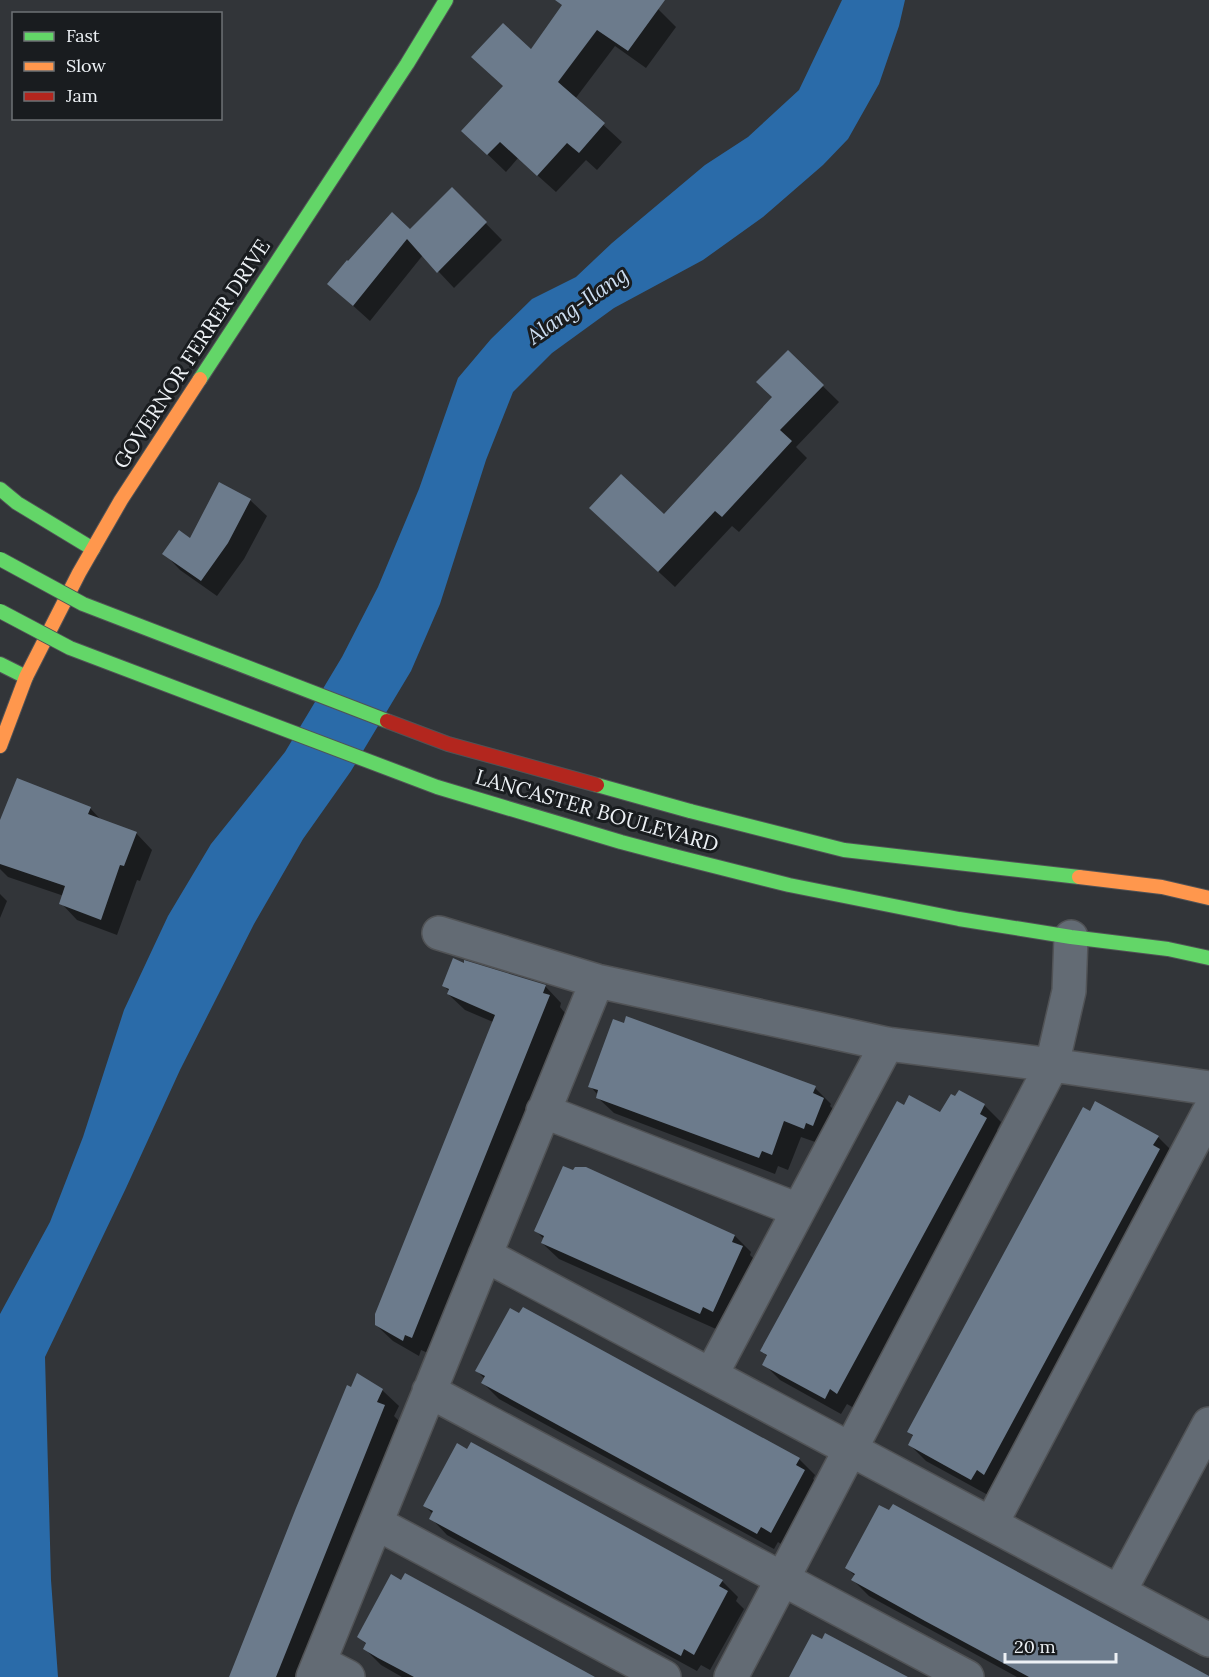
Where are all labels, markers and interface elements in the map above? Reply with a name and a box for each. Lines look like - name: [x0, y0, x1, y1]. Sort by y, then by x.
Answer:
- legend: [12, 12, 222, 120]
- text: Fast: [66, 24, 100, 47]
- text: Slow: [66, 54, 106, 77]
- text: Jam: [65, 84, 98, 107]
- street label: GOVERNOR FERRER DRIVE: [107, 234, 276, 474]
- water label: Alang-Ilang: [520, 260, 633, 351]
- street label: LANCASTER BOULEVARD: [472, 763, 722, 858]
- scale bar: [1005, 1626, 1116, 1664]
- text: 20 m: [1014, 1635, 1056, 1658]

